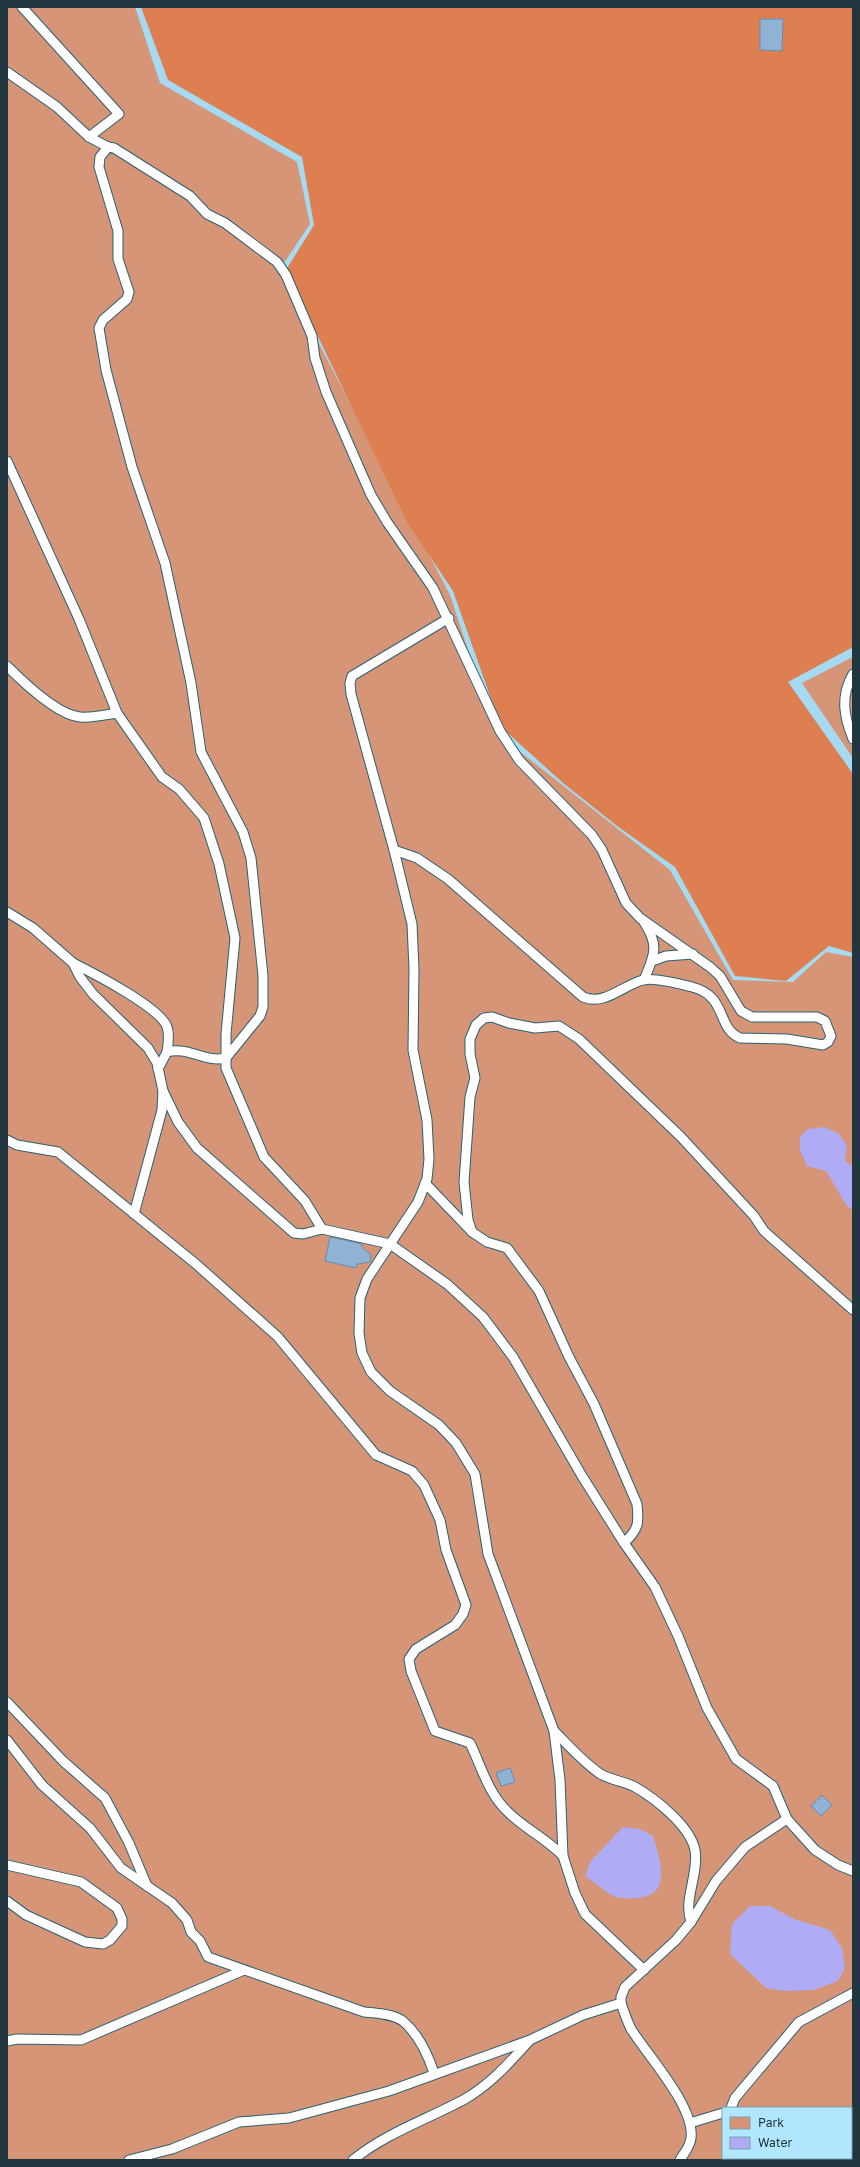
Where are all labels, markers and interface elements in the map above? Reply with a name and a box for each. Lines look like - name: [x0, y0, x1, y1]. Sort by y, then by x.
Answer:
- legend: [722, 2107, 852, 2159]
- text: Park: [758, 2115, 784, 2130]
- text: Water: [758, 2135, 792, 2150]

